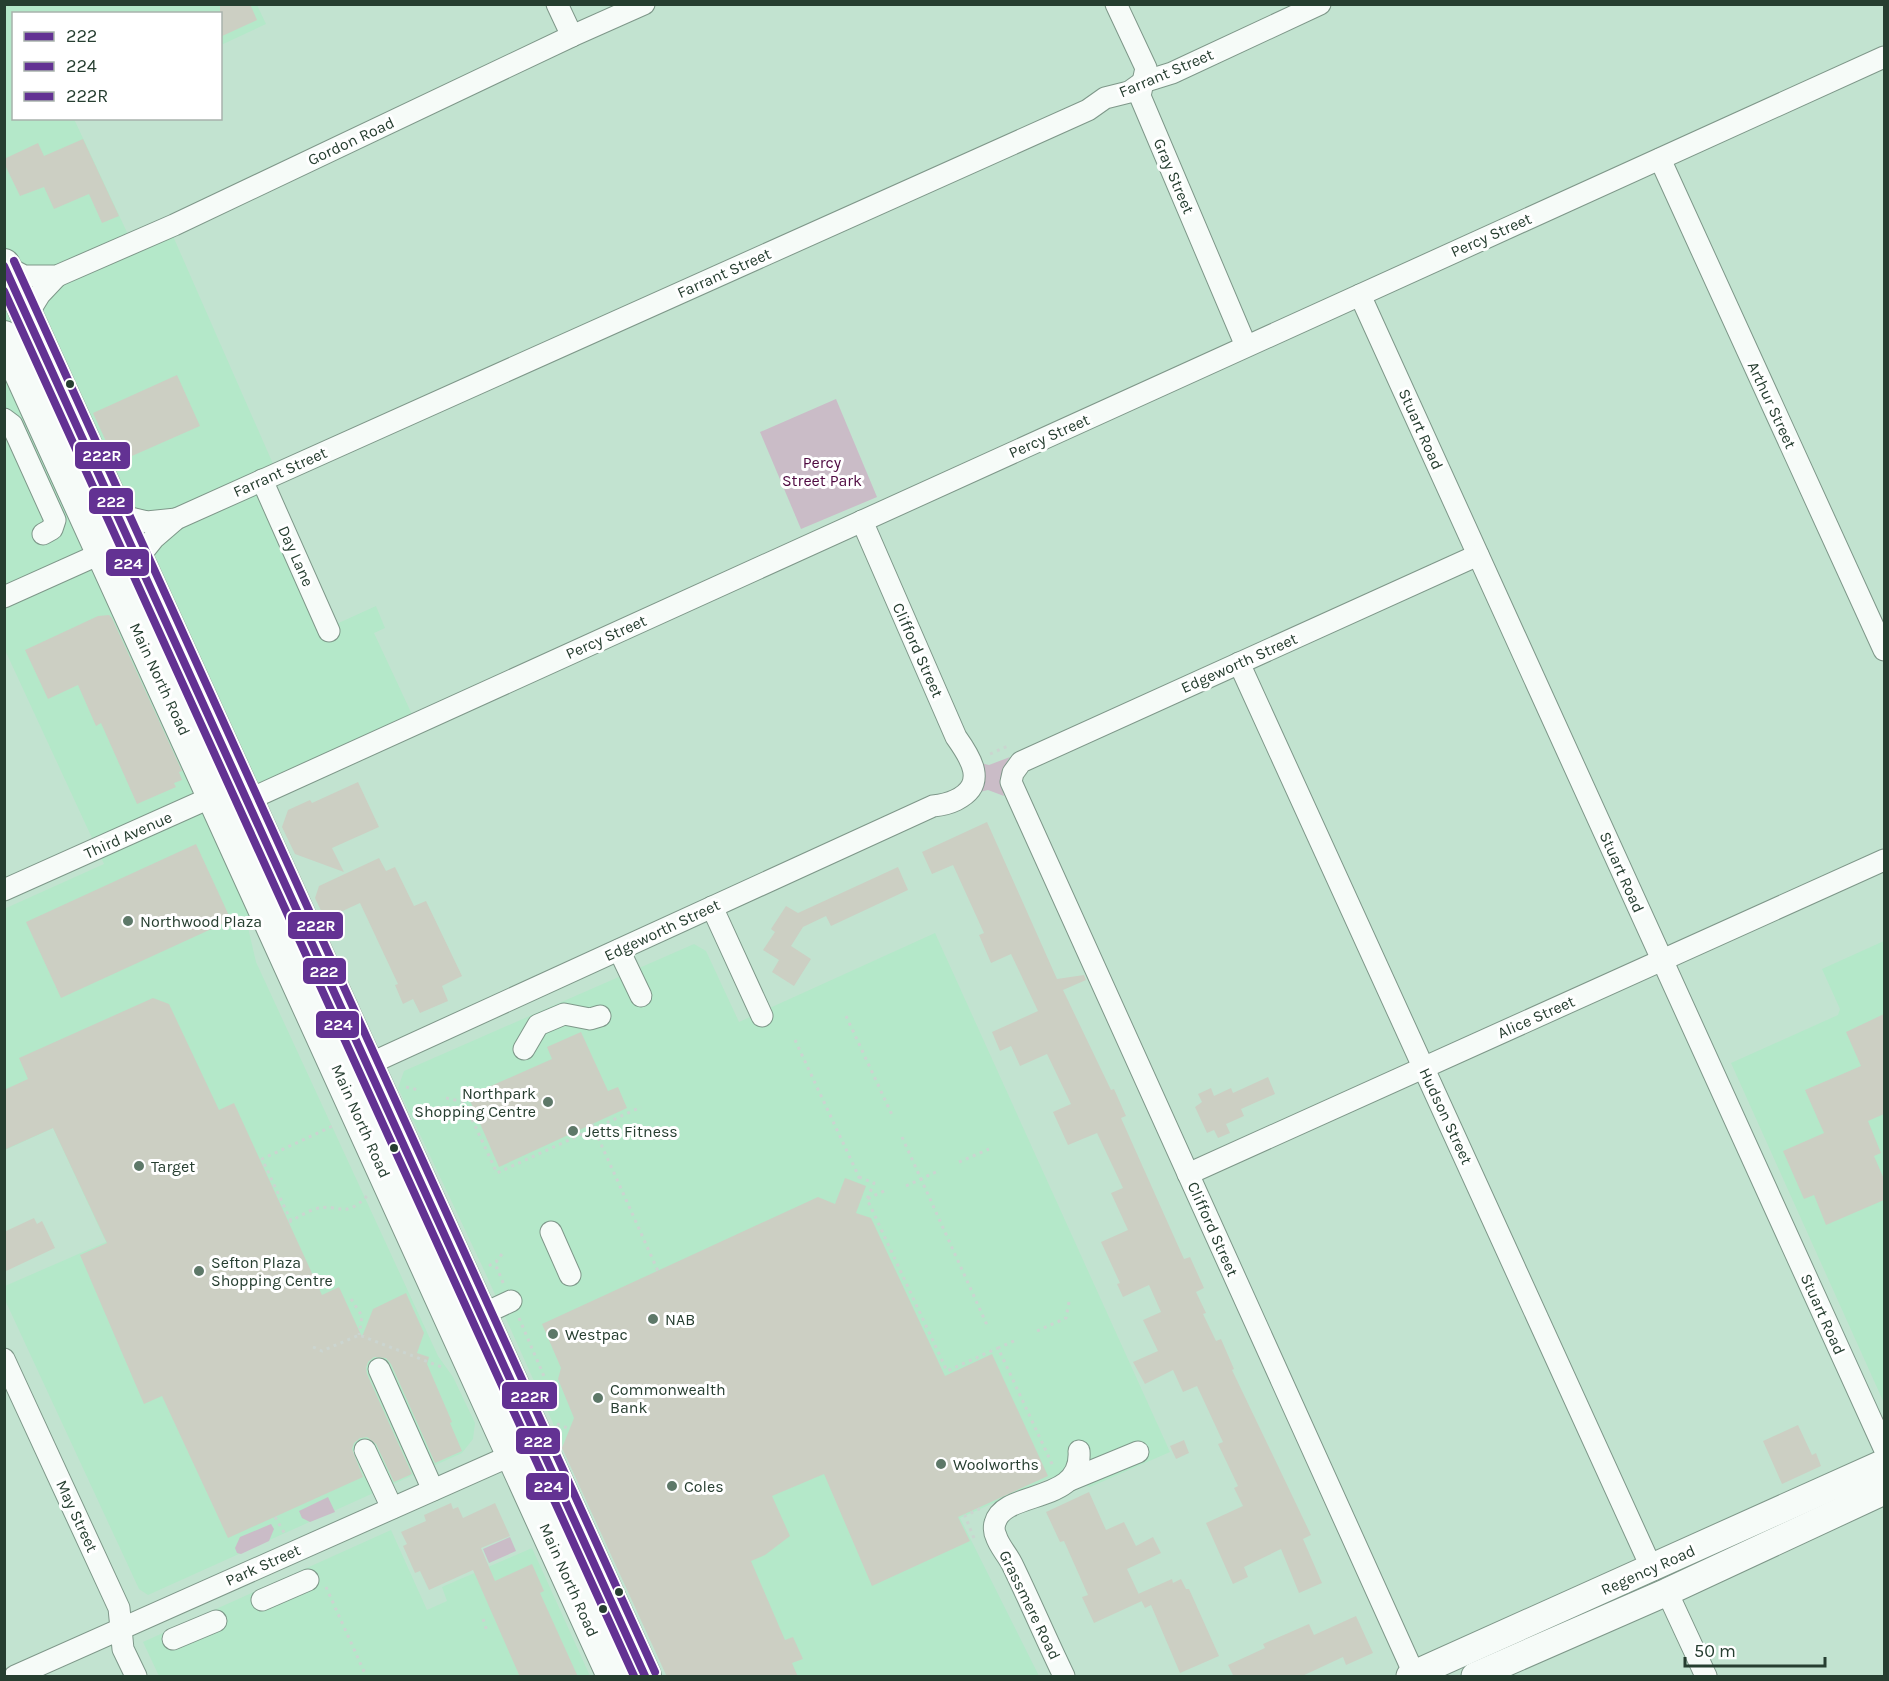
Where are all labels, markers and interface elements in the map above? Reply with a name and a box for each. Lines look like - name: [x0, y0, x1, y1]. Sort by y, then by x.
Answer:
- legend: [12, 12, 222, 120]
- text: 222: [66, 25, 97, 47]
- street label: Farrant Street: [1116, 45, 1216, 101]
- text: 224: [66, 55, 97, 77]
- text: 222R: [66, 85, 108, 107]
- street label: Gordon Road: [305, 113, 397, 169]
- street label: Gray Street: [1150, 135, 1198, 217]
- street label: Percy Street: [1448, 209, 1534, 261]
- street label: Farrant Street: [674, 244, 774, 302]
- street label: Arthur Street: [1744, 358, 1800, 452]
- unlabelled marker: [64, 378, 76, 390]
- street label: Stuart Road: [1395, 386, 1447, 472]
- street label: Percy Street: [1006, 410, 1092, 462]
- line badge: 222R: [74, 441, 131, 470]
- street label: Farrant Street: [230, 443, 330, 501]
- text: 222R: [82, 446, 122, 465]
- park label: Percy Street Park: [782, 453, 862, 490]
- line badge: 222: [88, 487, 134, 515]
- text: 222: [96, 492, 126, 511]
- street label: Day Lane: [274, 523, 318, 589]
- line badge: 224: [105, 548, 150, 577]
- text: 224: [114, 554, 143, 573]
- street label: Clifford Street: [889, 600, 947, 700]
- street label: Percy Street: [563, 611, 649, 663]
- street label: Main North Road: [126, 620, 194, 738]
- street label: Edgeworth Street: [1178, 629, 1300, 697]
- street label: Third Avenue: [81, 807, 175, 863]
- street label: Stuart Road: [1596, 829, 1648, 915]
- street label: Edgeworth Street: [601, 895, 723, 965]
- line badge: 222R: [287, 911, 344, 940]
- place label: Northwood Plaza: [140, 912, 262, 931]
- marker: Northwood Plaza: [121, 914, 135, 928]
- text: 222R: [296, 916, 336, 935]
- line badge: 222: [302, 957, 347, 985]
- text: 222: [309, 962, 339, 981]
- street label: Alice Street: [1494, 992, 1578, 1042]
- line badge: 224: [315, 1010, 360, 1039]
- text: 224: [324, 1015, 353, 1034]
- street label: Main North Road: [327, 1061, 395, 1181]
- street label: Hudson Street: [1415, 1065, 1477, 1167]
- place label: Northpark Shopping Centre: [414, 1084, 536, 1121]
- marker: Northpark Shopping Centre: [541, 1095, 555, 1109]
- place label: Jetts Fitness: [585, 1122, 678, 1141]
- marker: Jetts Fitness: [566, 1124, 580, 1138]
- unlabelled marker: [388, 1142, 400, 1154]
- place label: Target: [151, 1157, 195, 1176]
- marker: Target: [132, 1159, 146, 1173]
- street label: Clifford Street: [1184, 1179, 1242, 1279]
- place label: Sefton Plaza Shopping Centre: [211, 1253, 333, 1290]
- marker: Sefton Plaza Shopping Centre: [192, 1264, 206, 1278]
- street label: Stuart Road: [1797, 1271, 1849, 1357]
- place label: NAB: [665, 1310, 695, 1329]
- marker: NAB: [646, 1312, 660, 1326]
- place label: Westpac: [565, 1325, 628, 1344]
- marker: Westpac: [546, 1327, 560, 1341]
- place label: Commonwealth Bank: [610, 1380, 726, 1417]
- line badge: 222R: [501, 1381, 558, 1410]
- text: 222R: [510, 1387, 550, 1406]
- marker: Commonwealth Bank: [591, 1391, 605, 1405]
- line badge: 222: [515, 1427, 561, 1455]
- text: 222: [523, 1432, 553, 1451]
- place label: Woolworths: [953, 1455, 1039, 1474]
- marker: Woolworths: [934, 1457, 948, 1471]
- line badge: 224: [525, 1472, 570, 1501]
- street label: May Street: [52, 1477, 102, 1555]
- text: 224: [534, 1477, 563, 1496]
- place label: Coles: [684, 1477, 724, 1496]
- marker: Coles: [665, 1479, 679, 1493]
- street label: Main North Road: [535, 1520, 603, 1640]
- street label: Park Street: [223, 1540, 303, 1590]
- street label: Regency Road: [1598, 1541, 1698, 1599]
- street label: Grassmere Road: [995, 1547, 1065, 1663]
- unlabelled marker: [613, 1586, 625, 1598]
- unlabelled marker: [597, 1603, 609, 1615]
- scale bar: [1685, 1630, 1824, 1668]
- text: 50 m: [1694, 1640, 1736, 1662]

